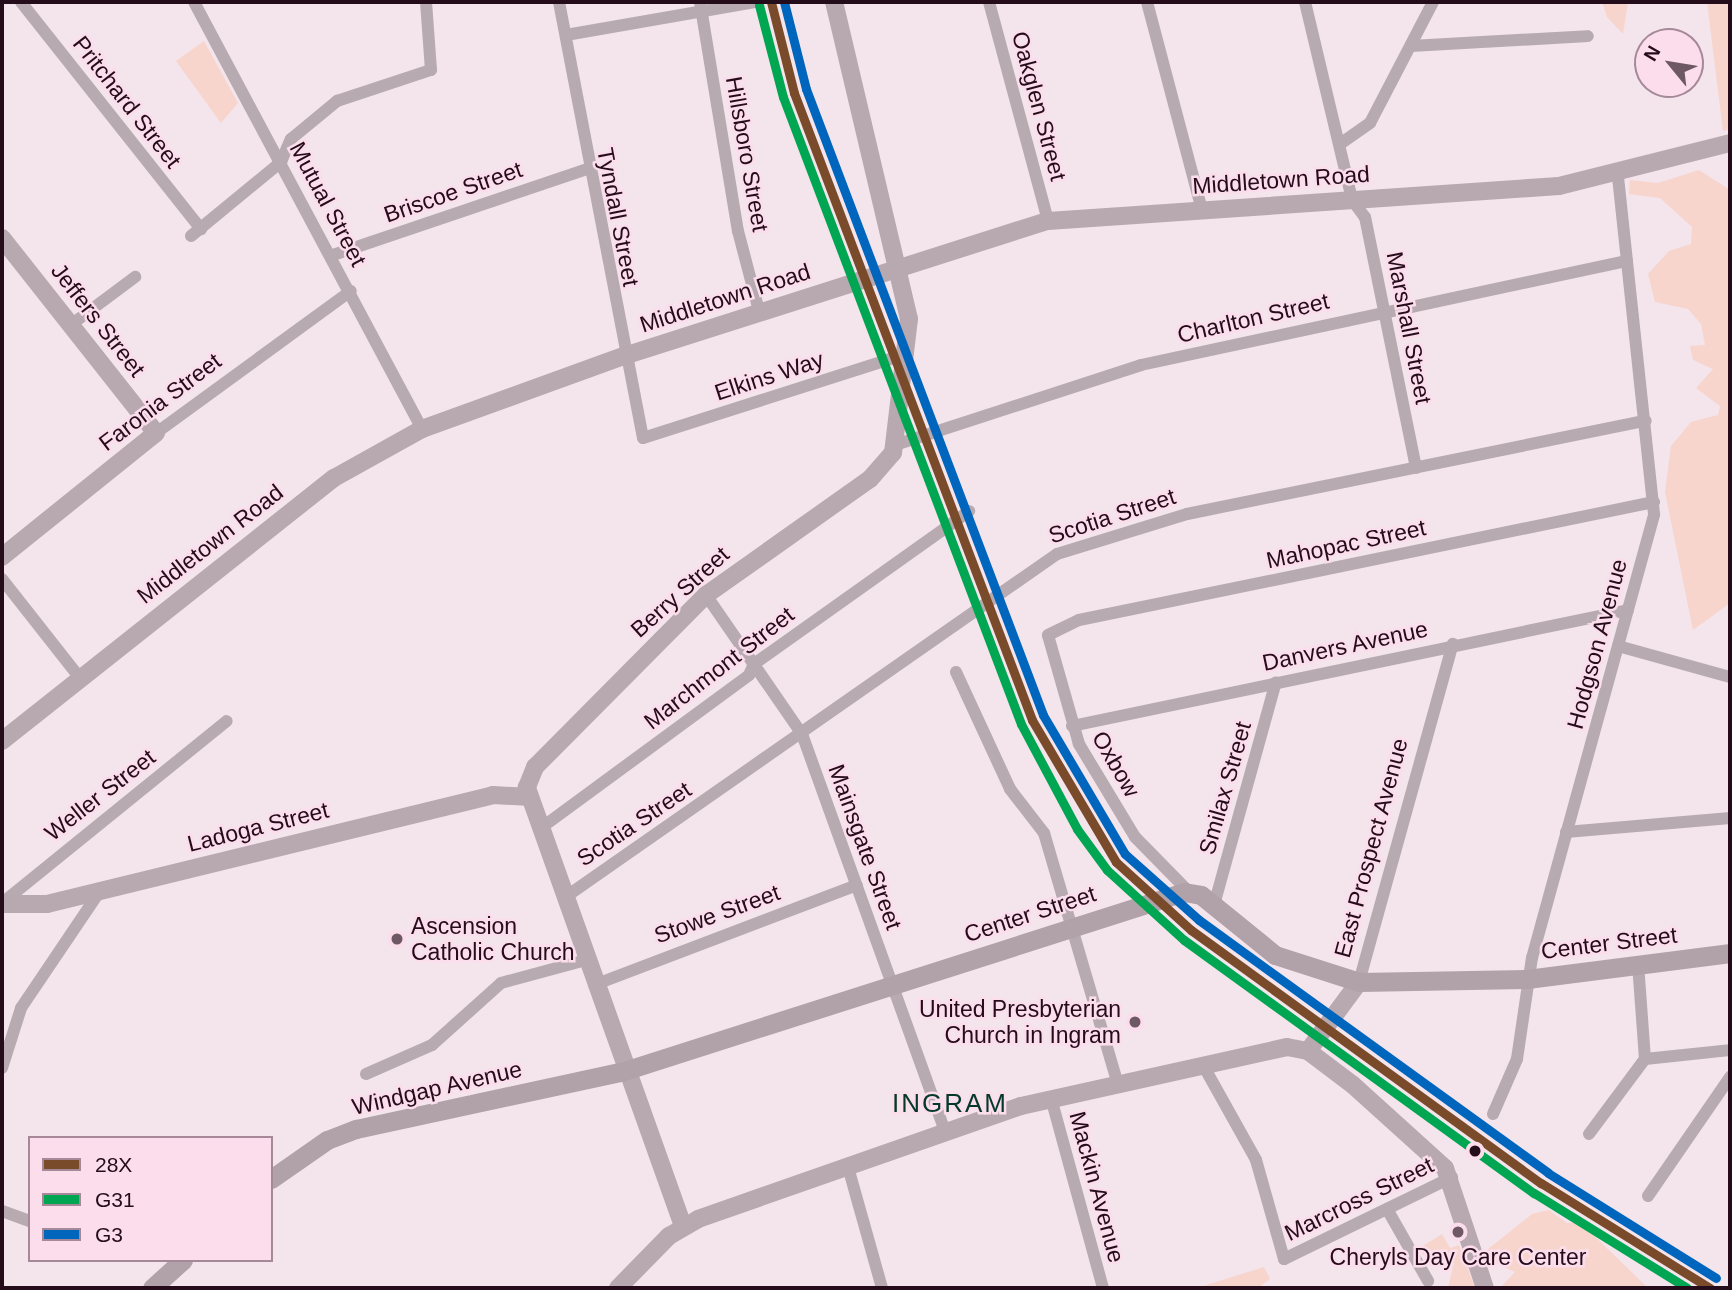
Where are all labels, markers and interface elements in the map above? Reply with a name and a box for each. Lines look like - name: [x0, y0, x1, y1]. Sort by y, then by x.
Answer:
- street label: Oakglen Street: [1006, 28, 1072, 184]
- north arrow: [1634, 28, 1704, 98]
- street label: Pritchard Street: [67, 31, 187, 173]
- text: N: [1640, 42, 1665, 64]
- street label: Hillsboro Street: [720, 74, 774, 234]
- street label: Mutual Street: [284, 137, 372, 271]
- street label: Tyndall Street: [591, 145, 645, 289]
- street label: Briscoe Street: [380, 155, 526, 229]
- street label: Middletown Road: [1191, 160, 1371, 200]
- street label: Marshall Street: [1381, 249, 1437, 407]
- street label: Middletown Road: [636, 257, 814, 339]
- street label: Jeffers Street: [45, 258, 151, 382]
- street label: Charlton Street: [1175, 287, 1331, 349]
- street label: Elkins Way: [711, 345, 827, 407]
- street label: Faronia Street: [93, 347, 227, 457]
- street label: Middletown Road: [131, 478, 289, 610]
- street label: Scotia Street: [1045, 483, 1179, 549]
- street label: Mahopac Street: [1264, 514, 1428, 574]
- street label: Berry Street: [625, 541, 735, 643]
- street label: Hodgson Avenue: [1561, 555, 1633, 733]
- street label: Marchmont Street: [638, 601, 800, 735]
- street label: Danvers Avenue: [1259, 615, 1431, 677]
- street label: Smilax Street: [1193, 718, 1257, 858]
- street label: Oxbow: [1086, 726, 1146, 802]
- street label: East Prospect Avenue: [1328, 735, 1414, 961]
- street label: Weller Street: [39, 743, 161, 847]
- street label: Mainsgate Street: [822, 761, 908, 933]
- street label: Scotia Street: [572, 776, 696, 872]
- street label: Ladoga Street: [185, 796, 331, 858]
- street label: Stowe Street: [650, 879, 784, 949]
- street label: Center Street: [961, 880, 1099, 948]
- place label: Ascension Catholic Church: [411, 912, 575, 966]
- street label: Center Street: [1539, 921, 1679, 965]
- marker: Ascension Catholic Church: [389, 931, 405, 947]
- place label: United Presbyterian Church in Ingram: [919, 995, 1121, 1049]
- marker: United Presbyterian Church in Ingram: [1127, 1014, 1143, 1030]
- street label: Windgap Avenue: [349, 1055, 525, 1121]
- district label: INGRAM: [893, 1088, 1007, 1120]
- street label: Mackin Avenue: [1063, 1108, 1131, 1266]
- legend: [28, 1136, 273, 1262]
- unlabelled marker: [1468, 1144, 1482, 1158]
- street label: Marcross Street: [1280, 1151, 1438, 1247]
- text: 28X: [95, 1153, 132, 1176]
- text: G31: [95, 1188, 135, 1211]
- text: G3: [95, 1223, 123, 1246]
- marker: Cheryls Day Care Center: [1450, 1224, 1466, 1240]
- place label: Cheryls Day Care Center: [1330, 1243, 1586, 1271]

